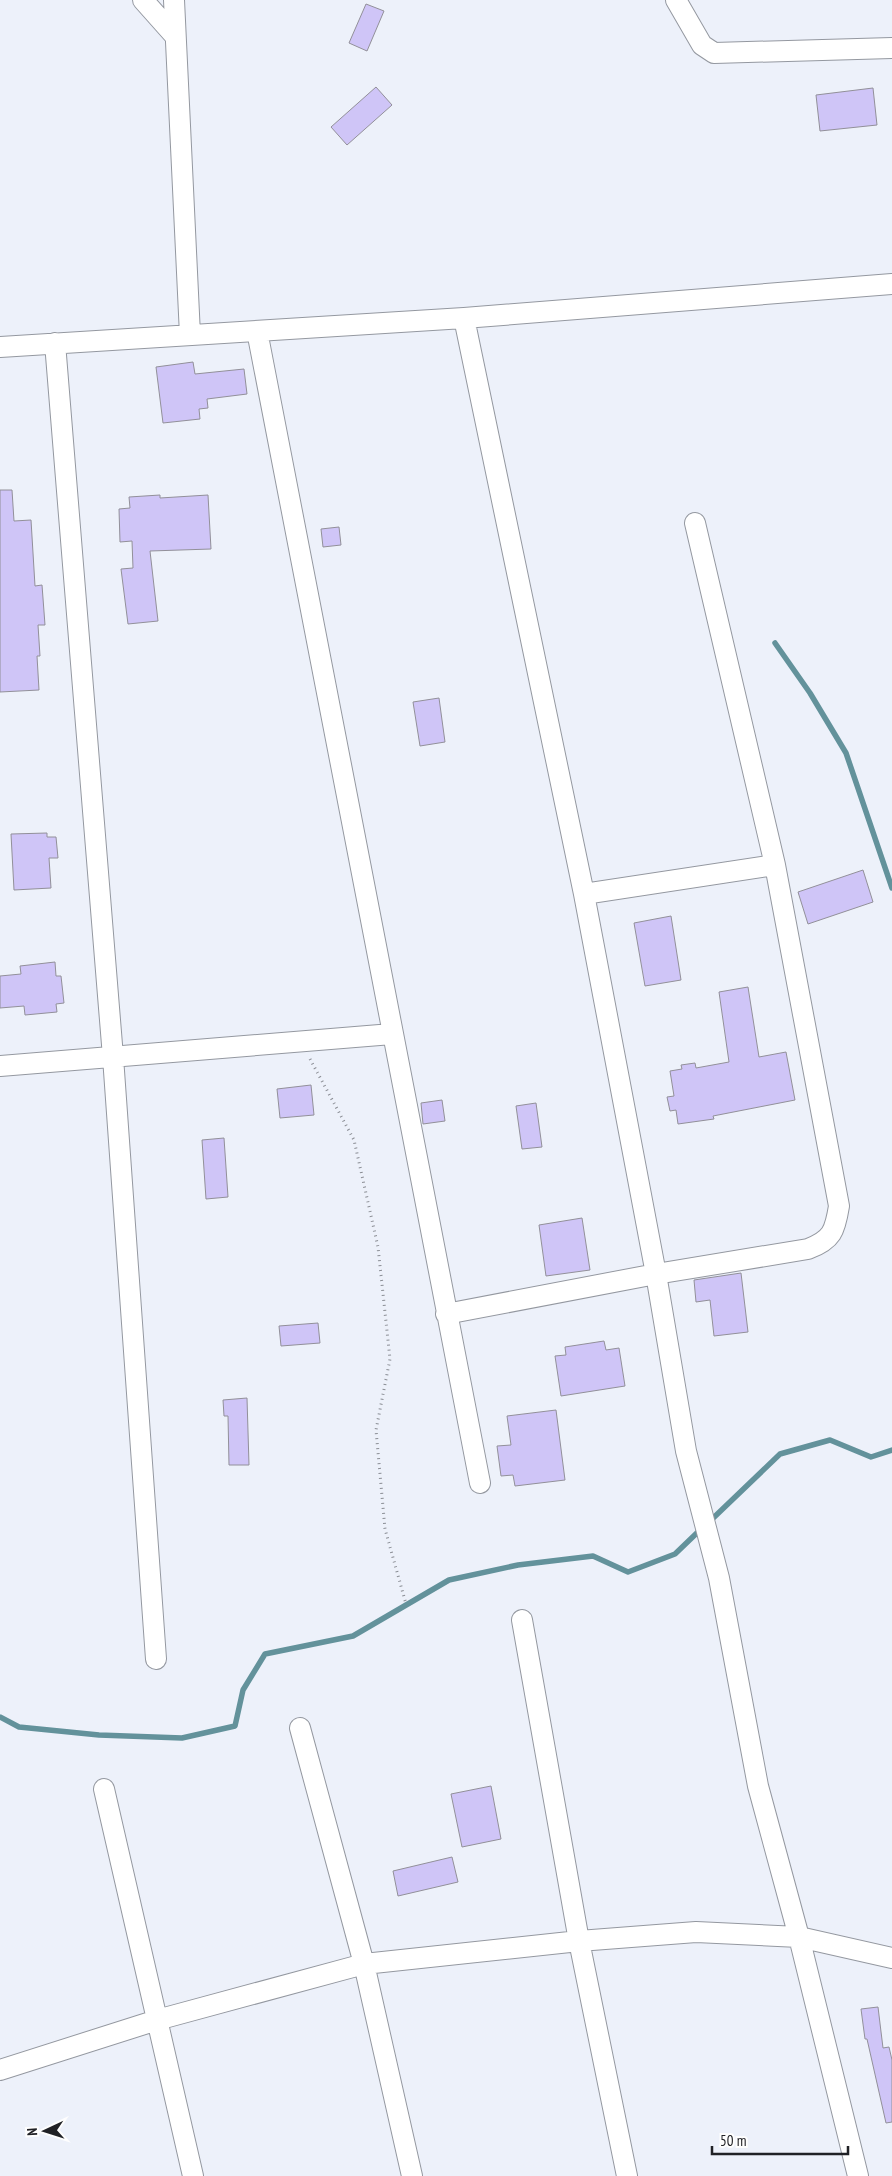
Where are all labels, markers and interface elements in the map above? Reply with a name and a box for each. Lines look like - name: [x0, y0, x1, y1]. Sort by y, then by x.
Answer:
- north arrow: [20, 2106, 70, 2156]
- scale bar: [712, 2124, 848, 2156]
- text: N: [23, 2128, 41, 2136]
- text: 50 m: [720, 2131, 746, 2150]

